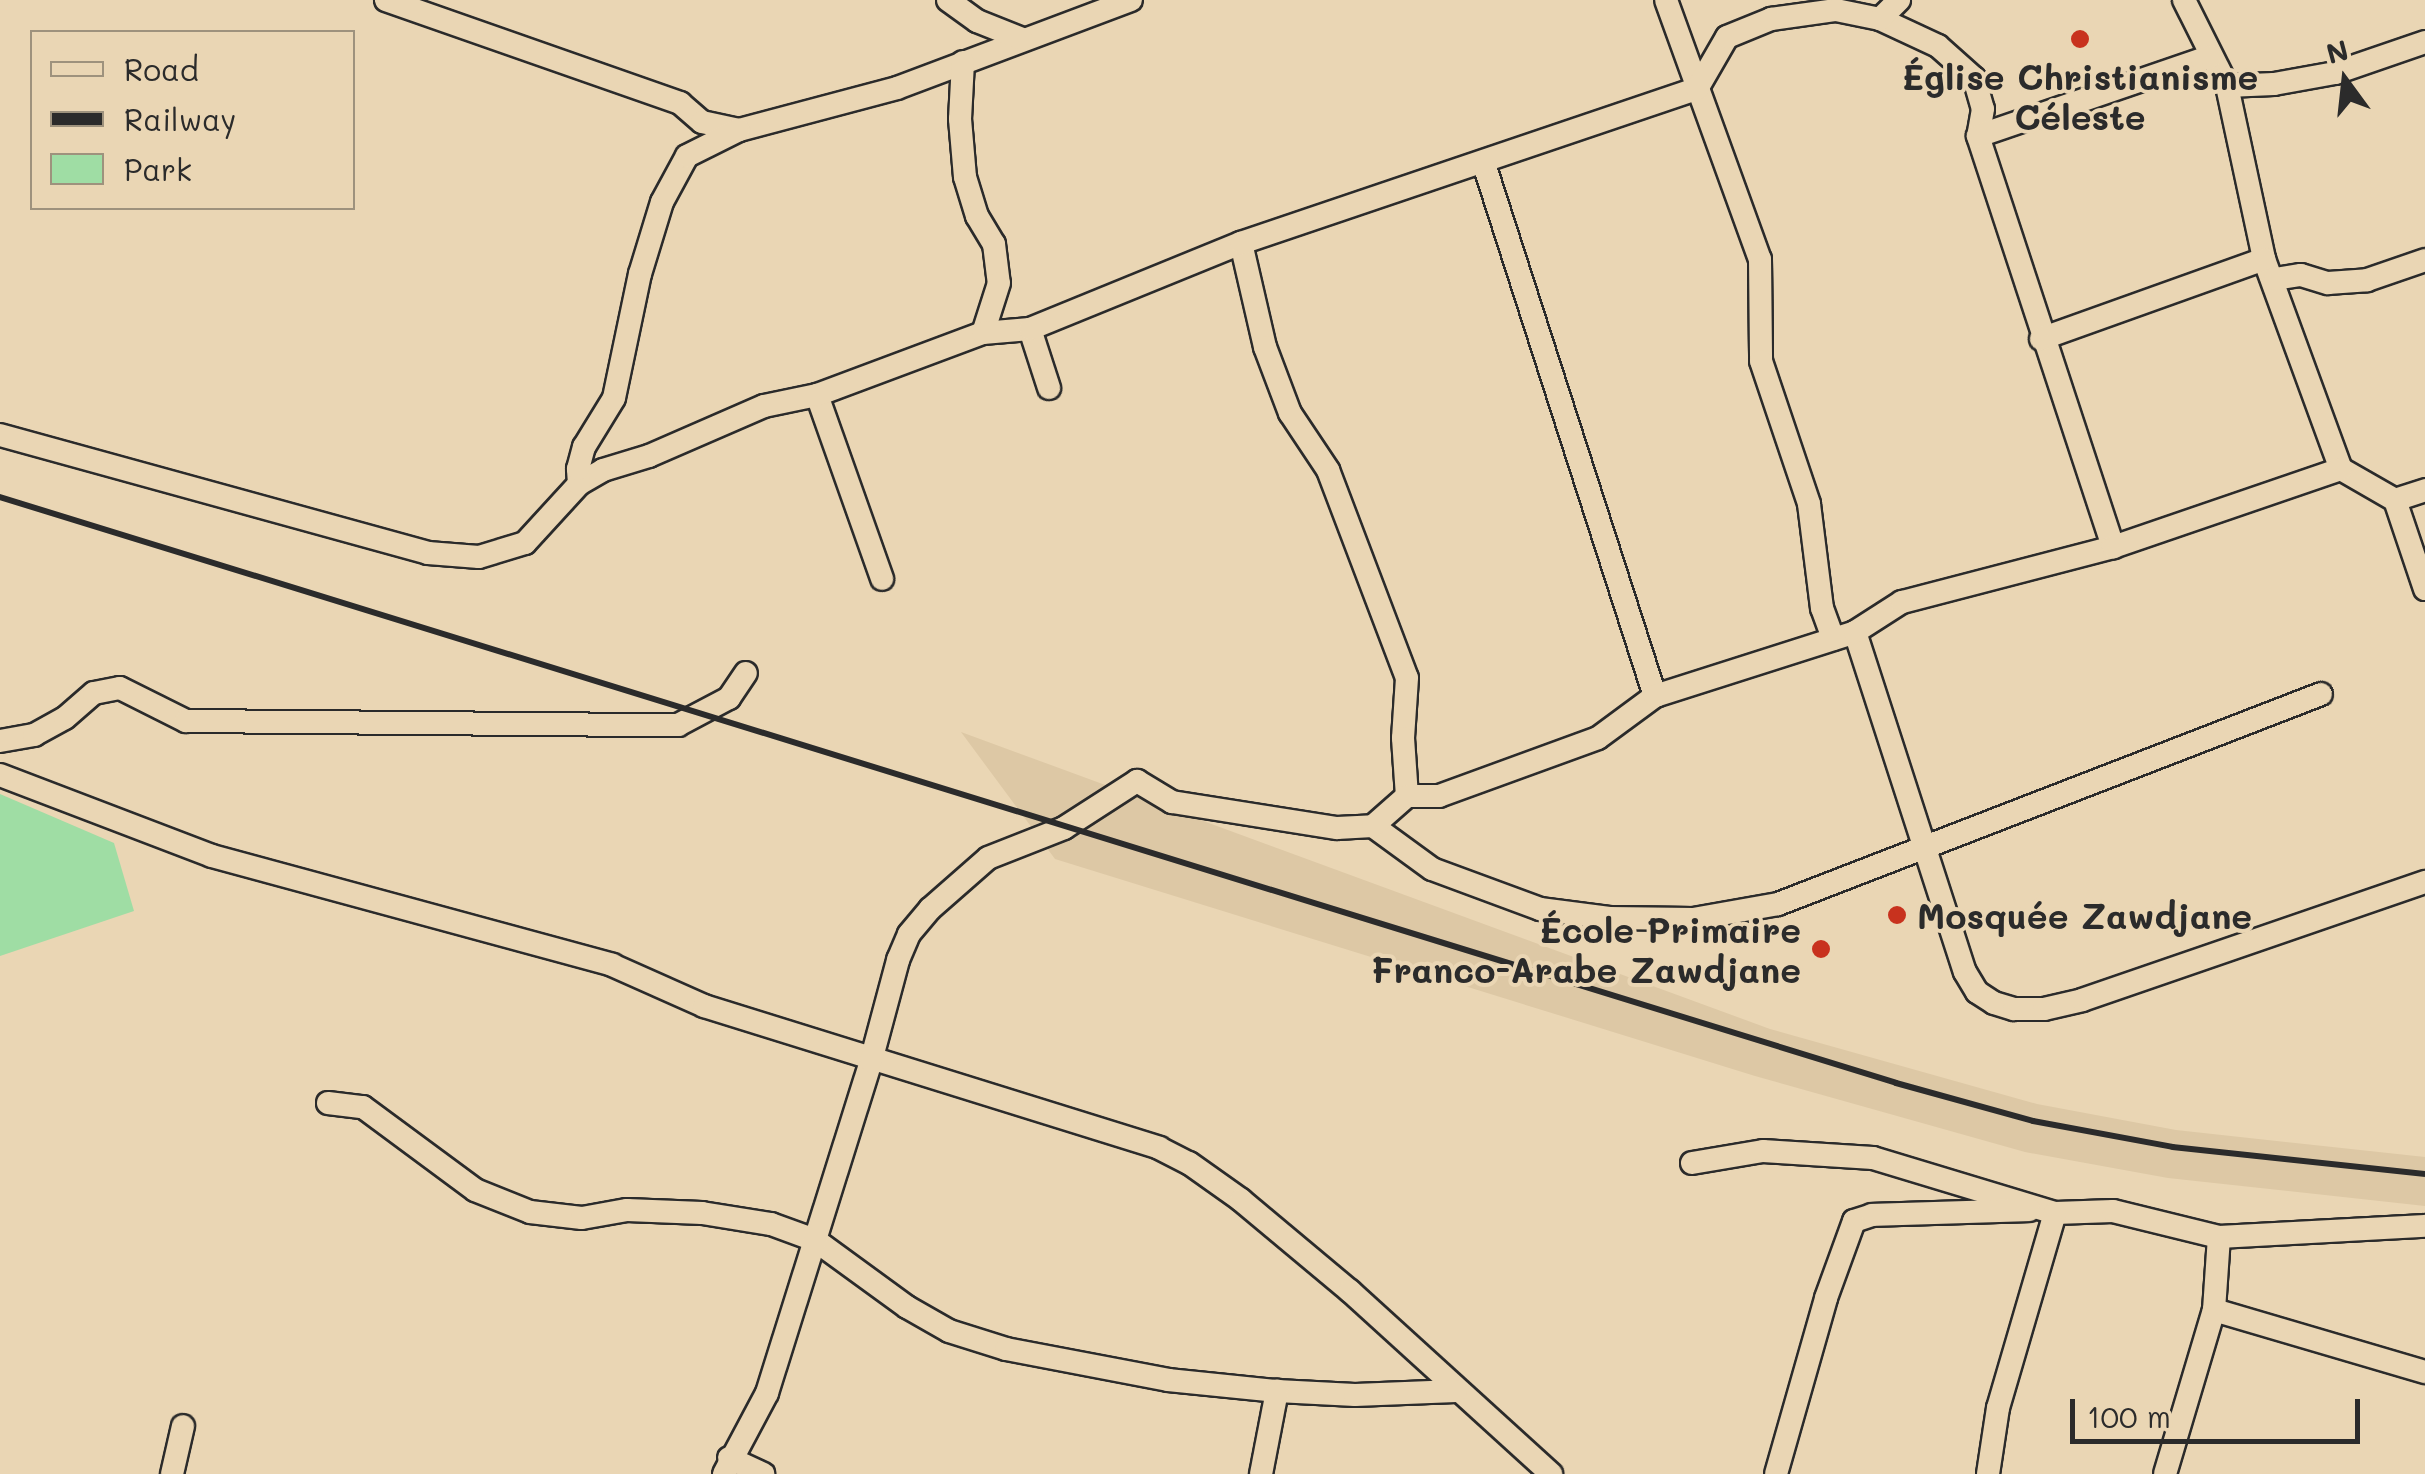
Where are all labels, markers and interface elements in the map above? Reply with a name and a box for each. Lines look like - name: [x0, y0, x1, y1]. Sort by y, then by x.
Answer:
- marker: Église Christianisme Céleste: [2069, 28, 2091, 50]
- legend: [30, 30, 355, 210]
- north arrow: [2295, 30, 2395, 130]
- text: N: [2322, 31, 2352, 71]
- text: Road: [124, 49, 199, 89]
- place label: Église Christianisme Céleste: [1902, 55, 2258, 137]
- text: Railway: [124, 99, 236, 139]
- text: Park: [124, 149, 192, 189]
- place label: Mosquée Zawdjane: [1917, 894, 2252, 936]
- marker: Mosquée Zawdjane: [1886, 904, 1908, 926]
- place label: École Primaire Franco-Arabe Zawdjane: [1371, 908, 1801, 990]
- marker: École Primaire Franco-Arabe Zawdjane: [1810, 938, 1832, 960]
- scale bar: [2075, 1379, 2365, 1441]
- text: 100 m: [2087, 1396, 2171, 1436]

